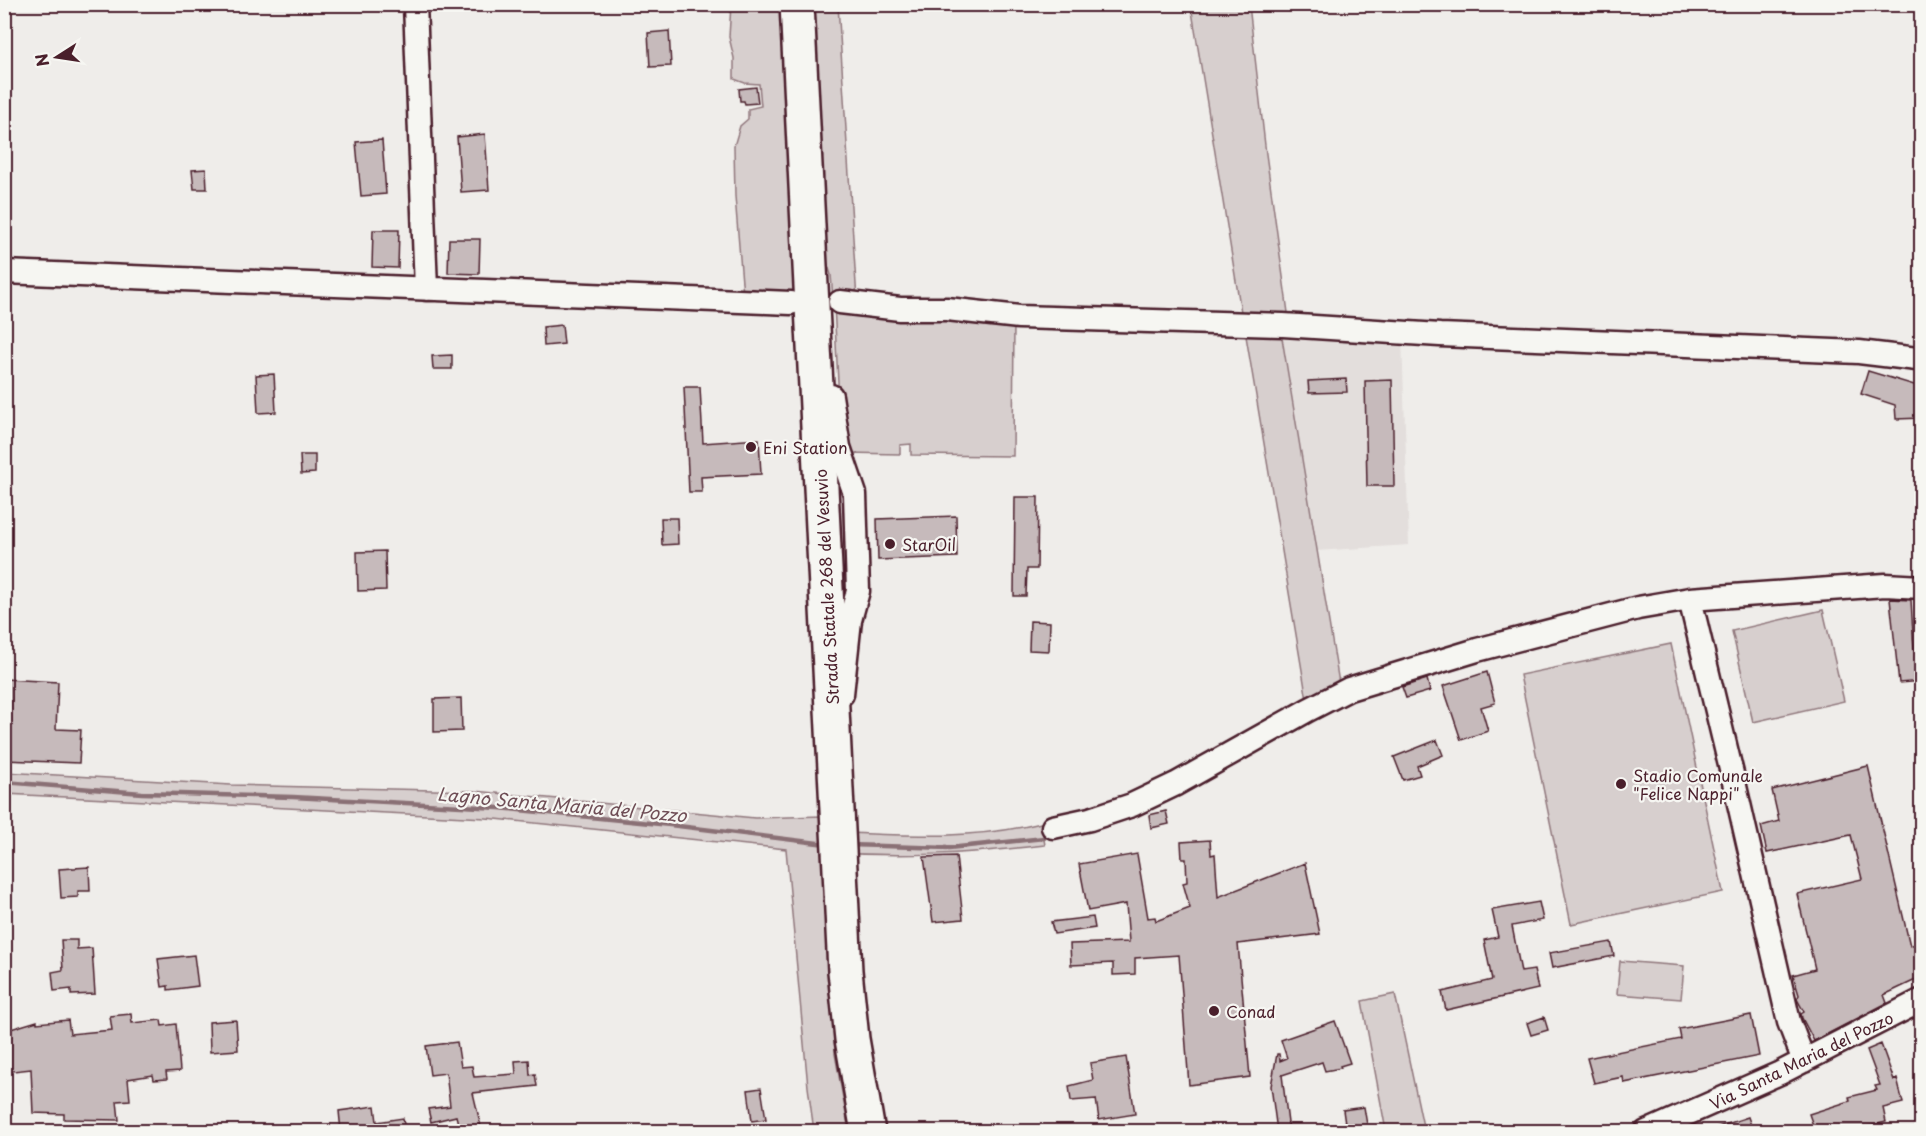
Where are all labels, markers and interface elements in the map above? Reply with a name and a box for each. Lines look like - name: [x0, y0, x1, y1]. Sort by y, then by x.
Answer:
- north arrow: [27, 27, 87, 87]
- text: N: [28, 52, 54, 69]
- place label: Eni Station: [763, 435, 848, 459]
- marker: Eni Station: [744, 440, 758, 454]
- street label: Strada Statale 268 del Vesuvio: [808, 468, 844, 706]
- place label: StarOil: [902, 532, 956, 556]
- marker: StarOil: [883, 537, 897, 551]
- place label: Stadio Comunale "Felice Nappi": [1633, 763, 1763, 805]
- marker: Stadio Comunale "Felice Nappi": [1614, 777, 1628, 791]
- water label: Lagno Santa Maria del Pozzo: [436, 780, 689, 828]
- place label: Conad: [1226, 999, 1276, 1023]
- marker: Conad: [1207, 1004, 1221, 1018]
- street label: Via Santa Maria del Pozzo: [1705, 1005, 1897, 1115]

